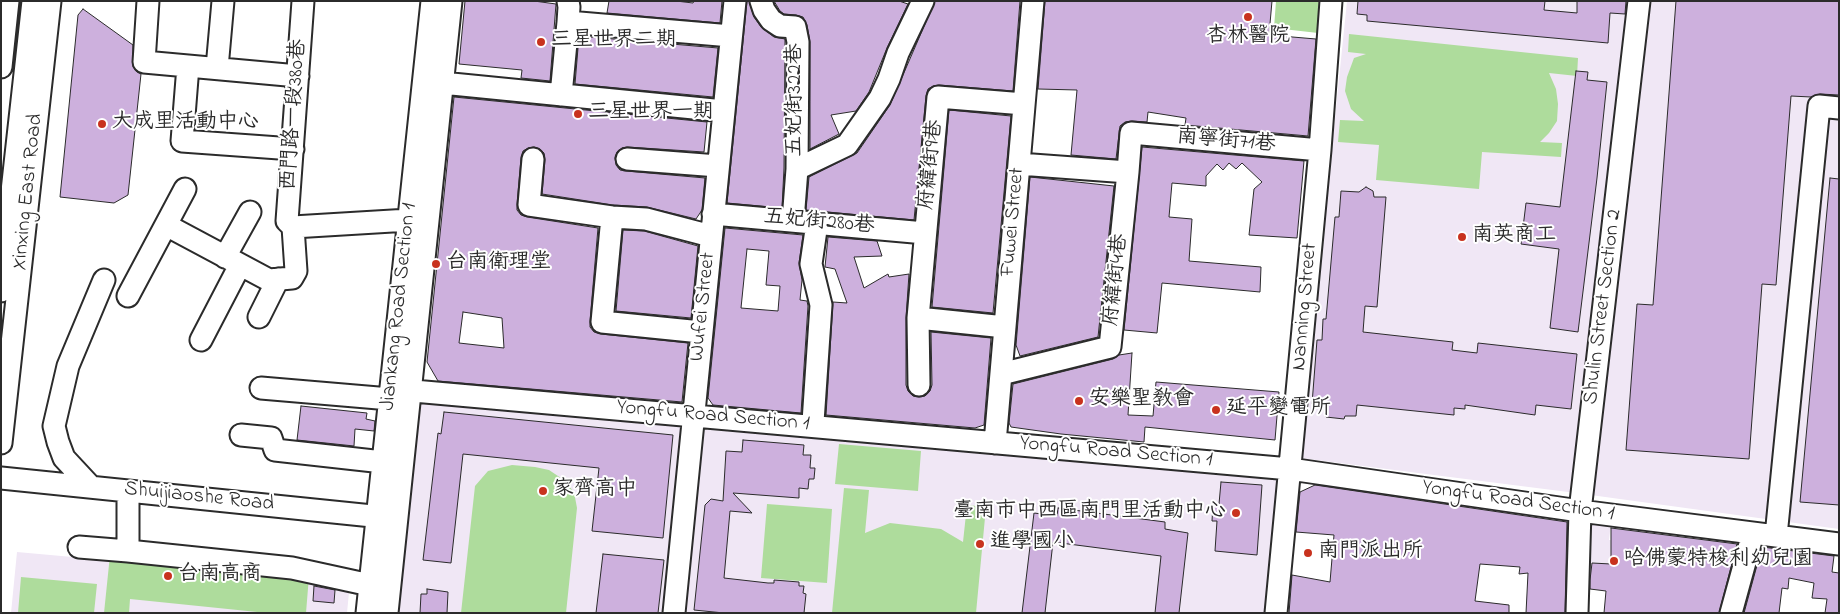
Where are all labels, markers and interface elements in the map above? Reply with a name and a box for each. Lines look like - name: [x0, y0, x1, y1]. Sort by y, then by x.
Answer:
- marker: 杏林醫院: [1242, 11, 1254, 23]
- place label: 杏林醫院: [1206, 25, 1290, 51]
- place label: 三星世界二期: [551, 29, 677, 55]
- marker: 三星世界二期: [535, 36, 547, 48]
- street label: 西門路一段380巷: [277, 38, 313, 192]
- street label: 五妃街322巷: [784, 43, 810, 157]
- place label: 三星世界一期: [588, 101, 714, 127]
- marker: 三星世界一期: [572, 108, 584, 120]
- place label: 大成里活動中心: [112, 111, 259, 137]
- street label: Xinxing East Road: [8, 113, 50, 271]
- marker: 大成里活動中心: [96, 118, 108, 130]
- street label: 府緯街9巷: [915, 119, 949, 211]
- street label: 南寧街71巷: [1175, 125, 1277, 159]
- street label: Fuwei Street: [997, 166, 1031, 278]
- street label: Jiankang Road Section 1: [377, 202, 423, 412]
- street label: 五妃街280巷: [762, 206, 876, 240]
- street label: Shulin Street Section 2: [1580, 208, 1628, 406]
- place label: 南英商工: [1472, 224, 1556, 250]
- marker: 南英商工: [1456, 231, 1468, 243]
- street label: 府緯街4巷: [1100, 233, 1134, 327]
- street label: Nanning Street: [1288, 242, 1324, 372]
- place label: 台南衛理堂: [446, 251, 551, 277]
- street label: Wufei Street: [686, 251, 722, 363]
- marker: 台南衛理堂: [430, 258, 442, 270]
- place label: 安樂聖教會: [1089, 388, 1194, 414]
- marker: 安樂聖教會: [1073, 395, 1085, 407]
- street label: Yongfu Road Section 1: [615, 396, 811, 438]
- place label: 延平變電所: [1226, 397, 1331, 423]
- marker: 延平變電所: [1210, 404, 1222, 416]
- street label: Yongfu Road Section 1: [1018, 432, 1214, 474]
- street label: Yongfu Road Section 1: [1420, 476, 1616, 528]
- street label: Shuijiaoshe Road: [123, 478, 275, 518]
- place label: 家齊高中: [553, 478, 637, 504]
- marker: 家齊高中: [537, 485, 549, 497]
- place label: 臺南市中西區南門里活動中心: [953, 500, 1226, 526]
- marker: 臺南市中西區南門里活動中心: [1230, 507, 1242, 519]
- place label: 進學國小: [990, 531, 1074, 557]
- marker: 進學國小: [974, 538, 986, 550]
- place label: 南門派出所: [1318, 540, 1423, 566]
- marker: 南門派出所: [1302, 547, 1314, 559]
- place label: 哈佛蒙特梭利幼兒園: [1624, 548, 1813, 574]
- marker: 哈佛蒙特梭利幼兒園: [1608, 555, 1620, 567]
- place label: 台南高商: [178, 563, 262, 589]
- marker: 台南高商: [162, 570, 174, 582]

